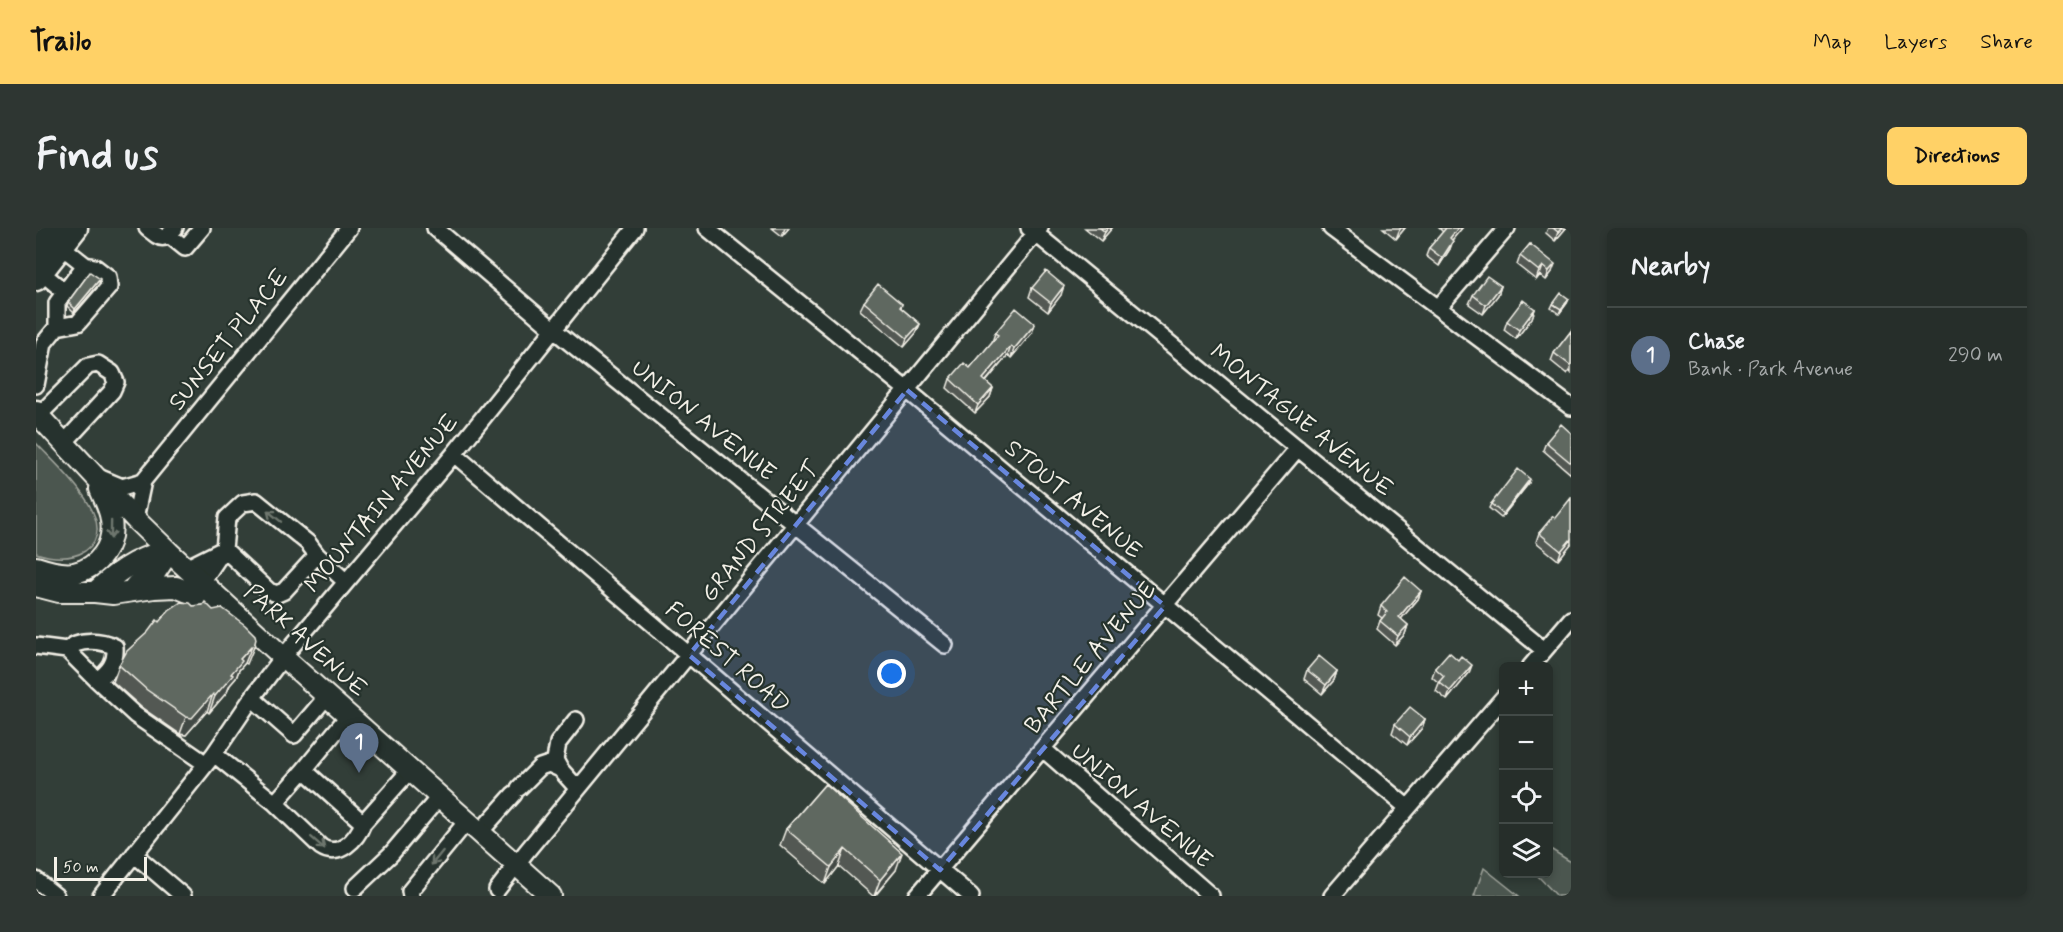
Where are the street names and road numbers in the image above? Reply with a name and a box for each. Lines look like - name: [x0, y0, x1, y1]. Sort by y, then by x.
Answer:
- street label: SUNSET PLACE: [162, 263, 296, 417]
- street label: MONTAGUE AVENUE: [1203, 337, 1399, 505]
- street label: UNION AVENUE: [624, 353, 782, 489]
- street label: MOUNTAIN AVENUE: [298, 408, 466, 600]
- street label: STOUT AVENUE: [998, 433, 1148, 567]
- street label: GRAND STREET: [695, 455, 828, 609]
- street label: BARTLE AVENUE: [1018, 575, 1164, 741]
- street label: PARK AVENUE: [237, 578, 373, 704]
- street label: FOREST ROAD: [658, 595, 796, 721]
- street label: UNION AVENUE: [1064, 736, 1218, 876]

